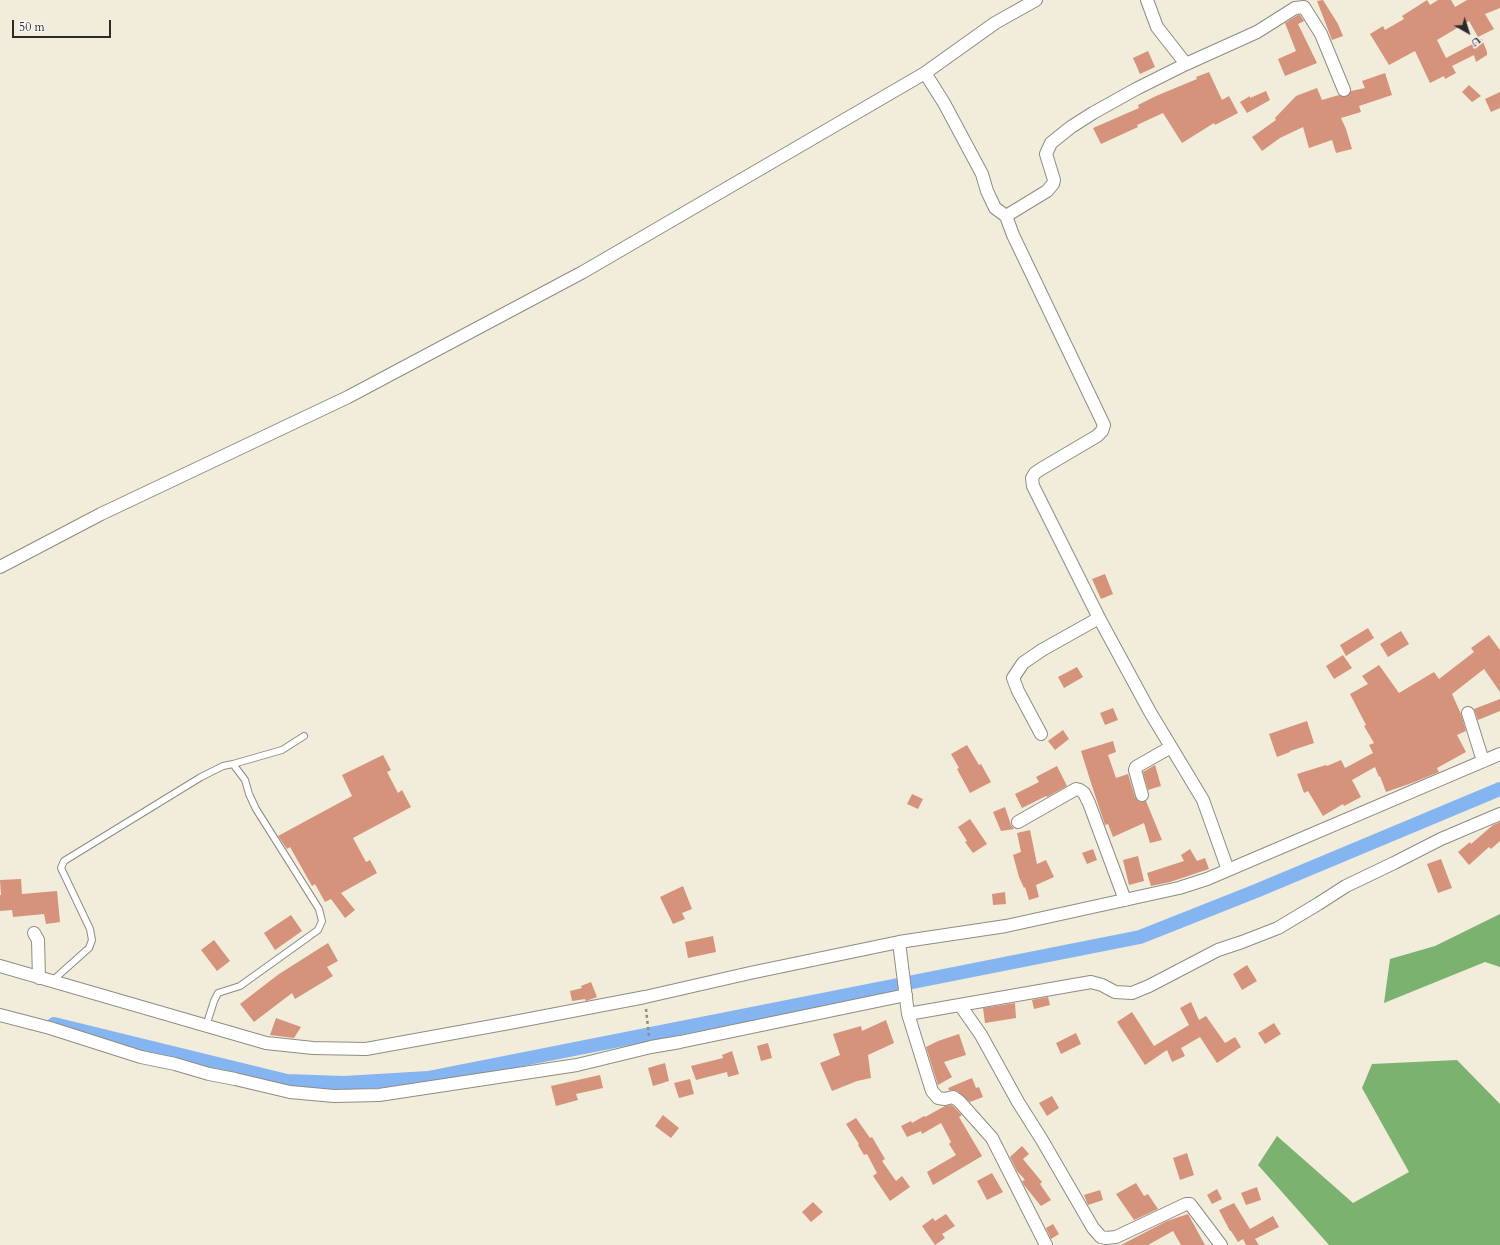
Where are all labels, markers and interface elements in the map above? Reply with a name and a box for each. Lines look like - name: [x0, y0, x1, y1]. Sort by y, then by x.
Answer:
- scale bar: [14, 12, 113, 38]
- north arrow: [1448, 12, 1488, 52]
- text: 50 m: [19, 19, 45, 35]
- text: U: [1468, 33, 1484, 50]

